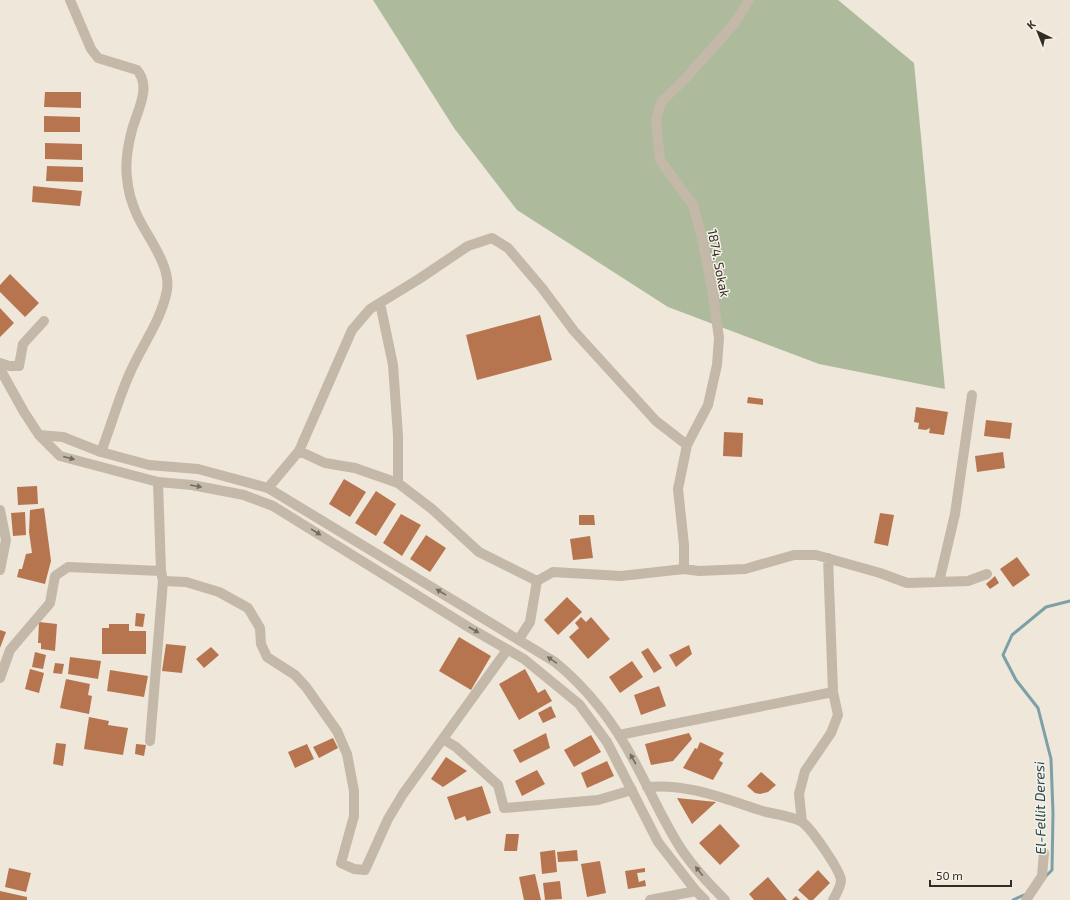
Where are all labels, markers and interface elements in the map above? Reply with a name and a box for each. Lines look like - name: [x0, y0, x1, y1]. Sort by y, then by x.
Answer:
- north arrow: [1018, 12, 1058, 52]
- text: K: [1024, 17, 1038, 31]
- street label: 1874. Sokak: [705, 228, 733, 299]
- one-way arrow: [64, 455, 76, 461]
- one-way arrow: [190, 483, 202, 489]
- one-way arrow: [311, 528, 321, 536]
- one-way arrow: [435, 588, 447, 595]
- one-way arrow: [468, 627, 480, 634]
- one-way arrow: [547, 656, 557, 664]
- one-way arrow: [630, 754, 637, 765]
- water label: El-Fellit Deresi: [1030, 761, 1049, 855]
- scale bar: [930, 862, 1011, 888]
- one-way arrow: [695, 865, 704, 876]
- text: 50 m: [936, 868, 963, 882]

